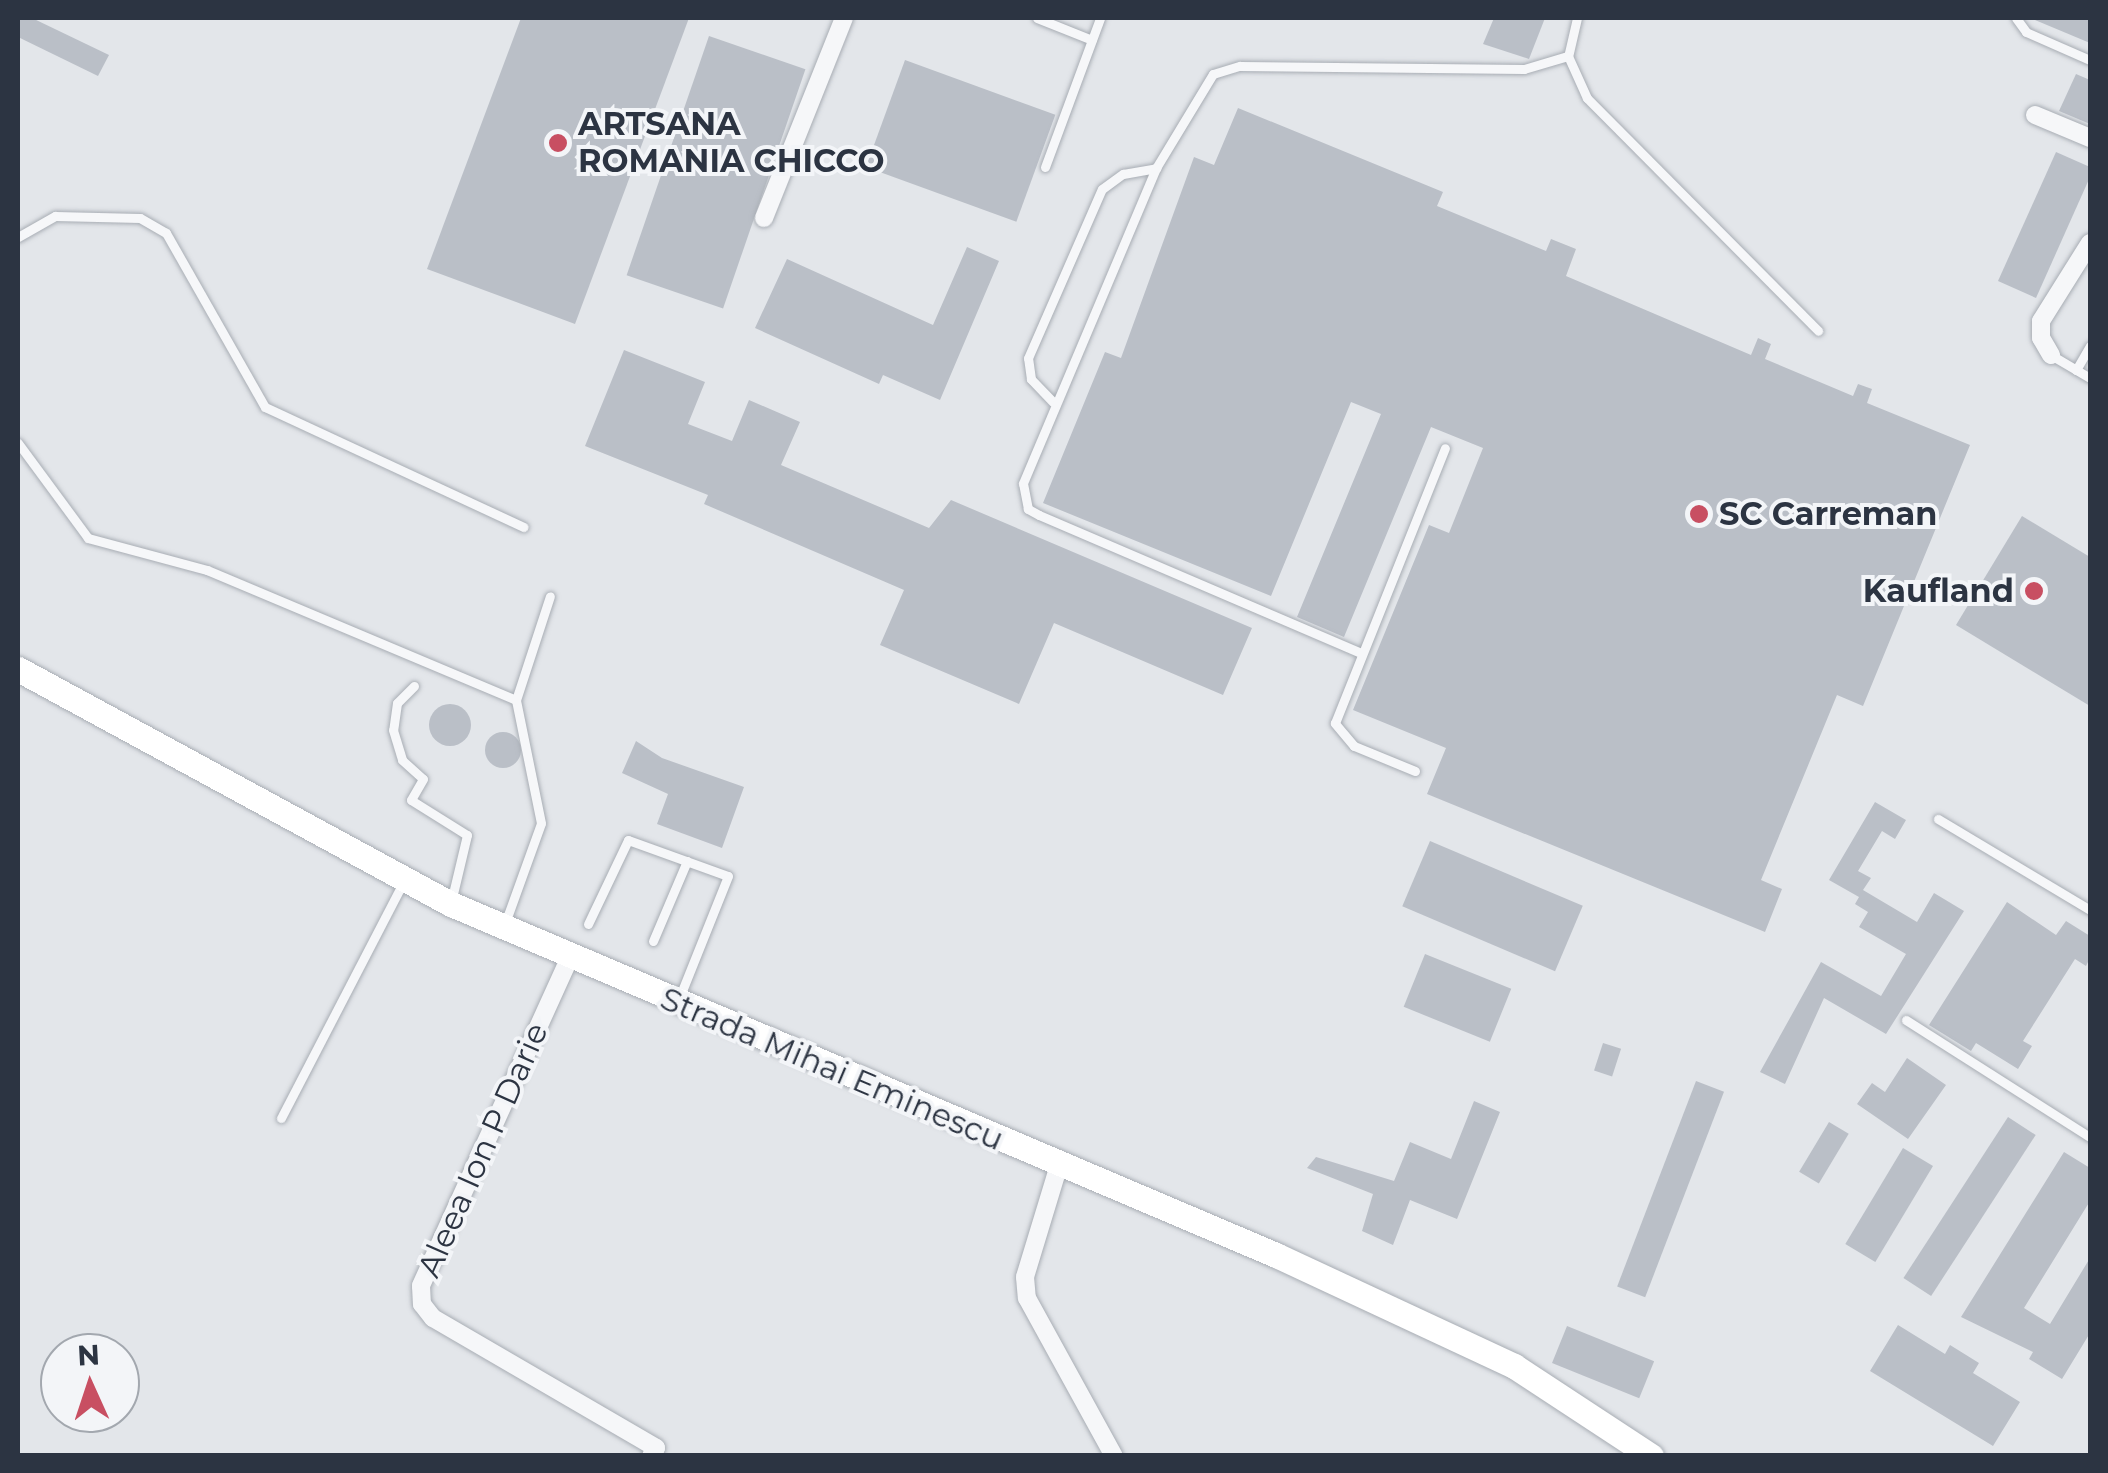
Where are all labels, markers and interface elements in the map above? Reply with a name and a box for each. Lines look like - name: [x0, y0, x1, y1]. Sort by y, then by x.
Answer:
- place label: ARTSANA ROMANIA CHICCO: [578, 106, 884, 181]
- marker: ARTSANA ROMANIA CHICCO: [547, 132, 569, 154]
- place label: SC Carreman: [1719, 495, 1937, 533]
- marker: SC Carreman: [1688, 503, 1710, 525]
- place label: Kaufland: [1863, 572, 2014, 610]
- marker: Kaufland: [2023, 580, 2045, 602]
- street label: Strada Mihai Eminescu: [655, 979, 1009, 1159]
- street label: Aleea Ion P Darie: [410, 1017, 556, 1283]
- north arrow: [40, 1333, 140, 1433]
- text: N: [76, 1337, 101, 1373]

